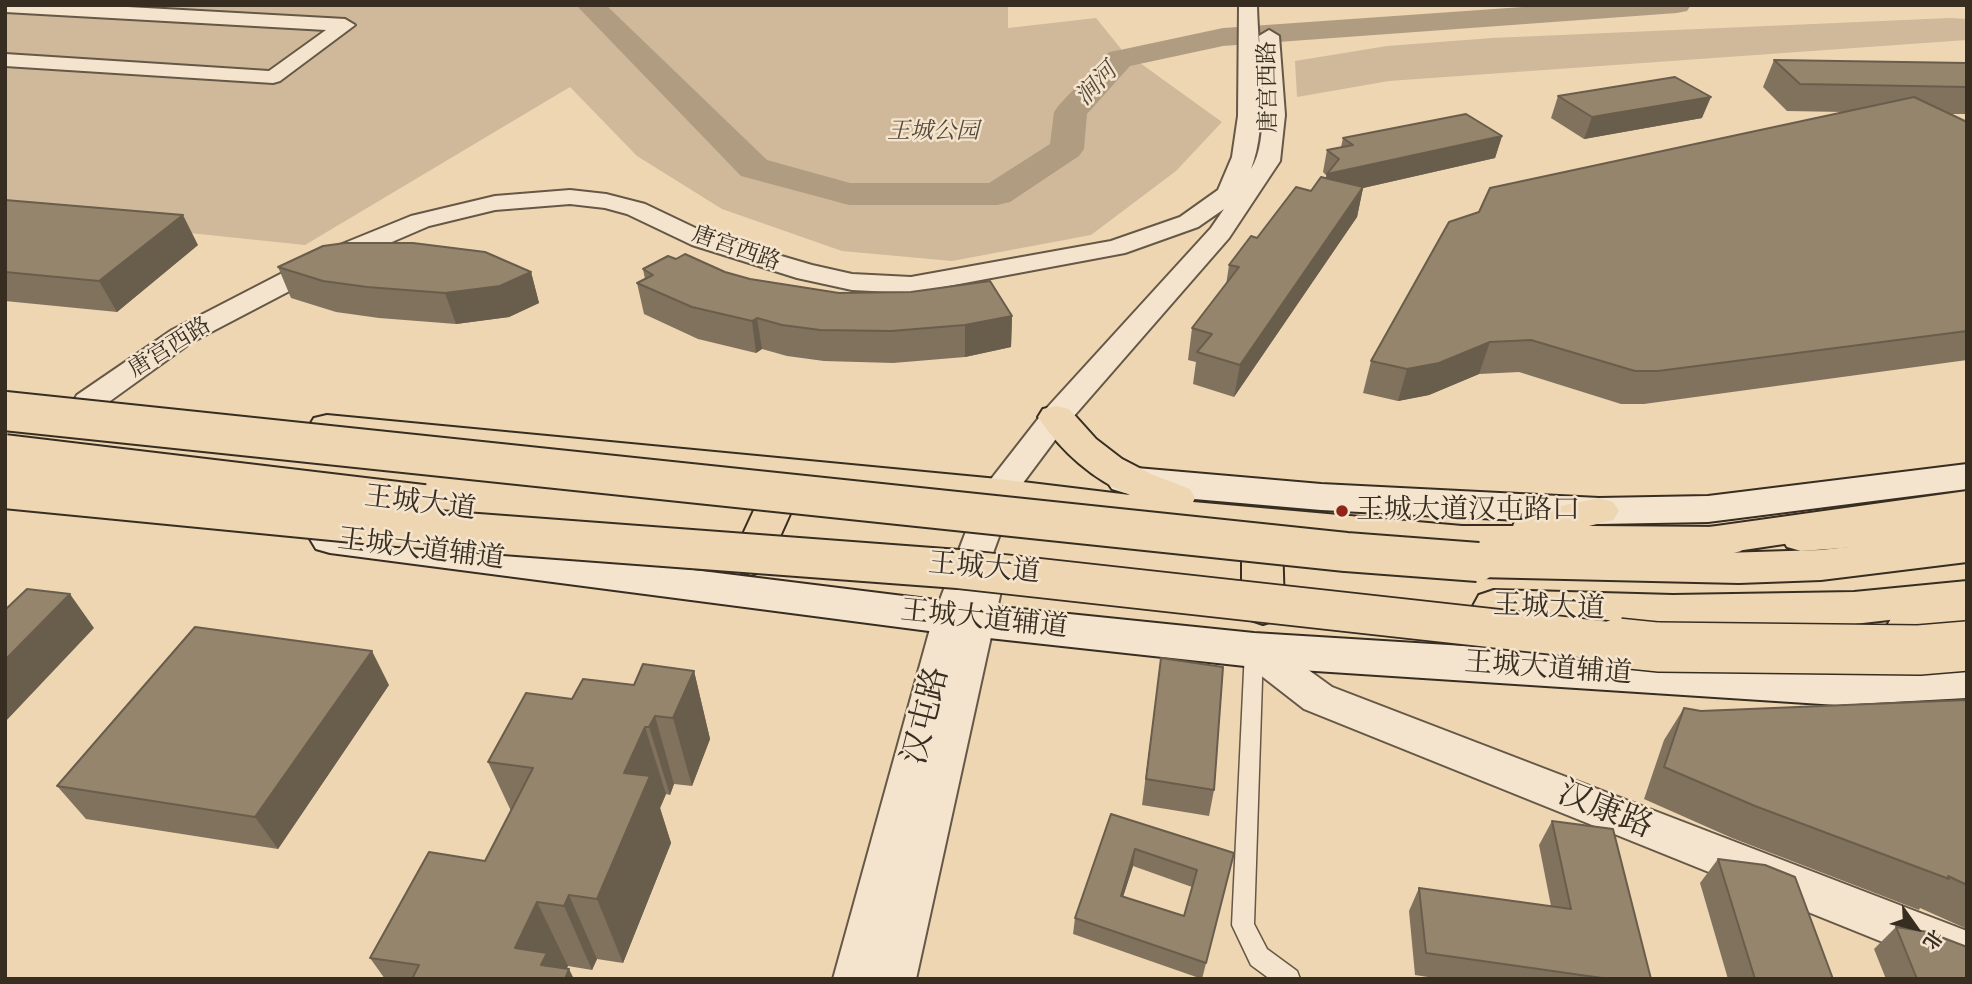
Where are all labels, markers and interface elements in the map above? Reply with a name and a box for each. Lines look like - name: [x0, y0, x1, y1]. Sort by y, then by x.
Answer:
- street label: 唐宫西路: [1254, 41, 1284, 133]
- water label: 涧河: [1070, 58, 1124, 112]
- park label: 王城公园: [887, 118, 979, 146]
- street label: 唐宫西路: [688, 221, 784, 277]
- street label: 唐宫西路: [124, 312, 216, 384]
- street label: 王城大道: [362, 481, 478, 527]
- place label: 王城大道汉屯路口: [1356, 494, 1580, 528]
- marker: 王城大道汉屯路口: [1334, 503, 1350, 519]
- street label: 王城大道辅道: [336, 523, 506, 577]
- street label: 王城大道: [927, 547, 1041, 591]
- street label: 王城大道: [1492, 589, 1606, 627]
- street label: 王城大道辅道: [899, 595, 1069, 645]
- street label: 王城大道辅道: [1463, 646, 1633, 692]
- street label: 汉屯路: [896, 663, 958, 769]
- street label: 汉康路: [1552, 774, 1658, 848]
- north arrow: [1881, 893, 1951, 963]
- text: 北: [1916, 924, 1950, 955]

